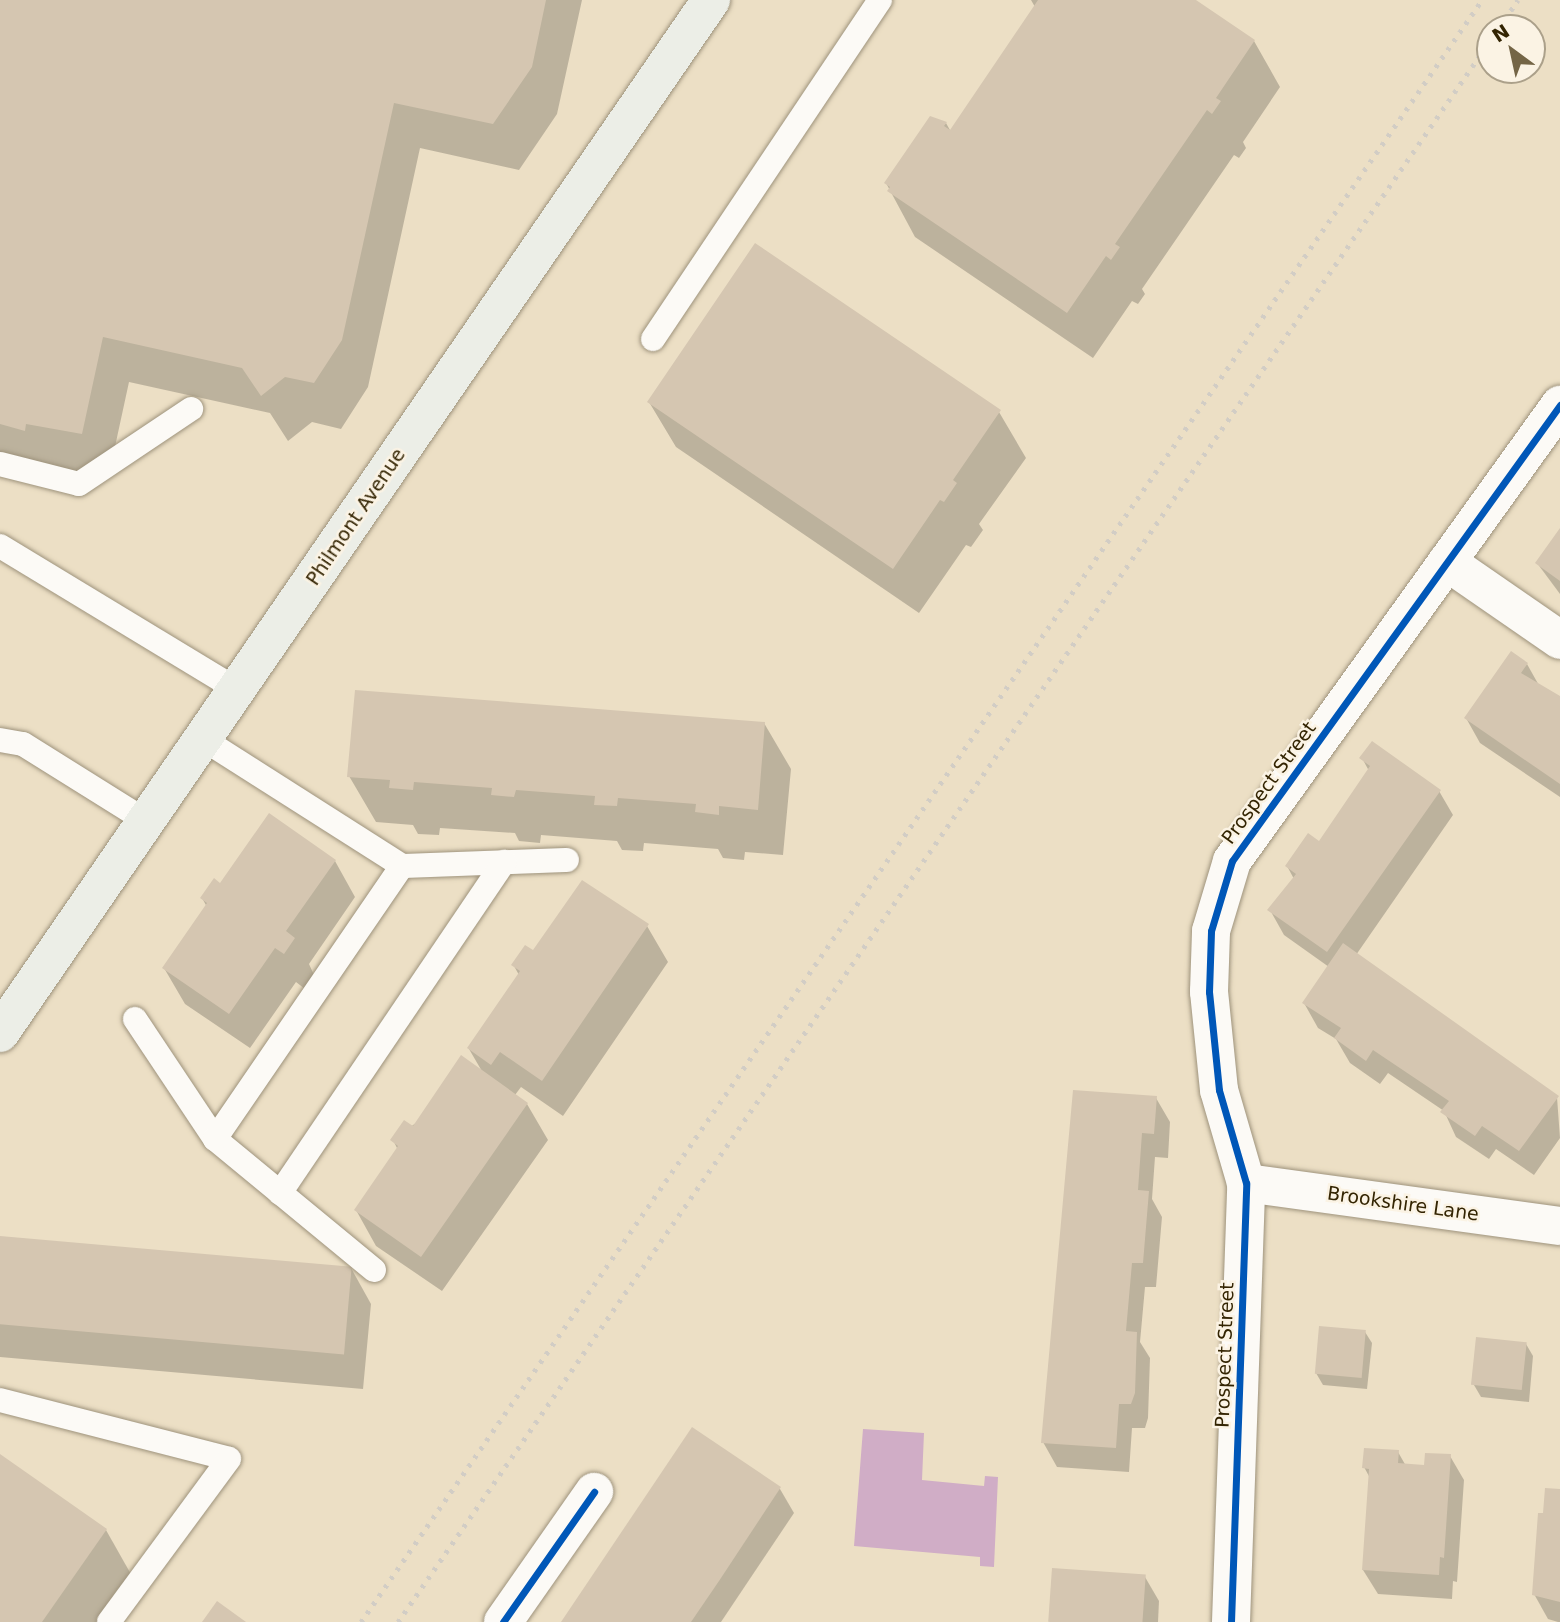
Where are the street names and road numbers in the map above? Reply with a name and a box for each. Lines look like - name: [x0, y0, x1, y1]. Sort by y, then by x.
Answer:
- street label: Philmont Avenue: [302, 444, 410, 590]
- street label: Prospect Street: [1217, 717, 1321, 849]
- street label: Brookshire Lane: [1326, 1182, 1480, 1226]
- street label: Prospect Street: [1211, 1282, 1239, 1428]

